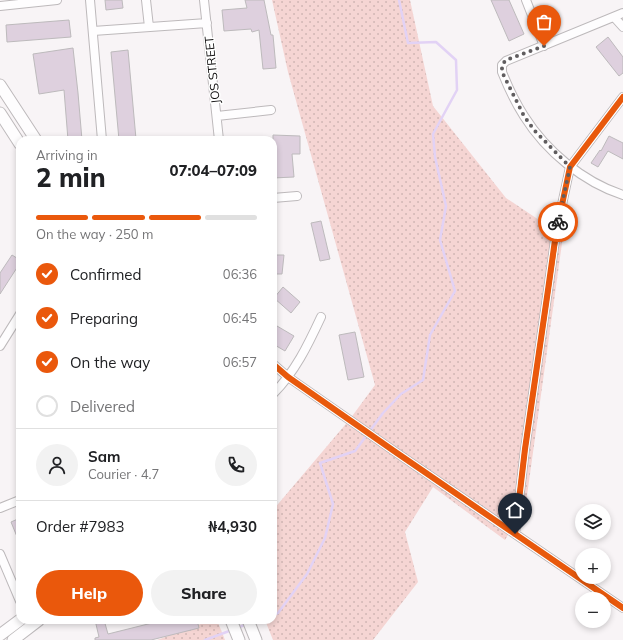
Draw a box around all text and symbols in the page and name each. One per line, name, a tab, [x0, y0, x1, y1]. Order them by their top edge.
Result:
pin	[527, 5, 561, 46]
icon: bag	[533, 11, 555, 33]
street label: JOS STREET	[201, 35, 223, 105]
text: Arriving in	[36, 147, 98, 163]
text: 2 min	[36, 161, 106, 194]
text: 07:04–07:09	[170, 161, 257, 180]
courier	[538, 202, 578, 242]
icon: bike	[547, 211, 569, 233]
text: On the way · 250 m	[36, 226, 153, 242]
icon: check	[36, 263, 58, 285]
text: Confirmed	[70, 265, 141, 284]
text: 06:36	[223, 266, 257, 282]
icon: check	[36, 307, 58, 329]
text: Preparing	[70, 309, 138, 328]
text: 06:45	[223, 310, 257, 326]
icon: check	[36, 351, 58, 373]
text: On the way	[70, 353, 150, 372]
text: 06:57	[223, 354, 257, 370]
text: Delivered	[70, 397, 135, 416]
button: person	[36, 444, 78, 486]
button: phone	[215, 444, 257, 486]
text: Sam	[88, 447, 120, 466]
text: Courier · 4.7	[88, 466, 159, 482]
pin	[498, 493, 532, 534]
icon: home	[504, 499, 526, 521]
map controls	[575, 504, 611, 628]
button: layers	[575, 504, 611, 540]
text: Order #7983	[36, 517, 124, 536]
text: ₦4,930	[208, 517, 257, 536]
button: +	[575, 548, 611, 584]
button: Help	[36, 570, 143, 616]
button: Share	[151, 570, 257, 616]
button: −	[575, 592, 611, 628]

